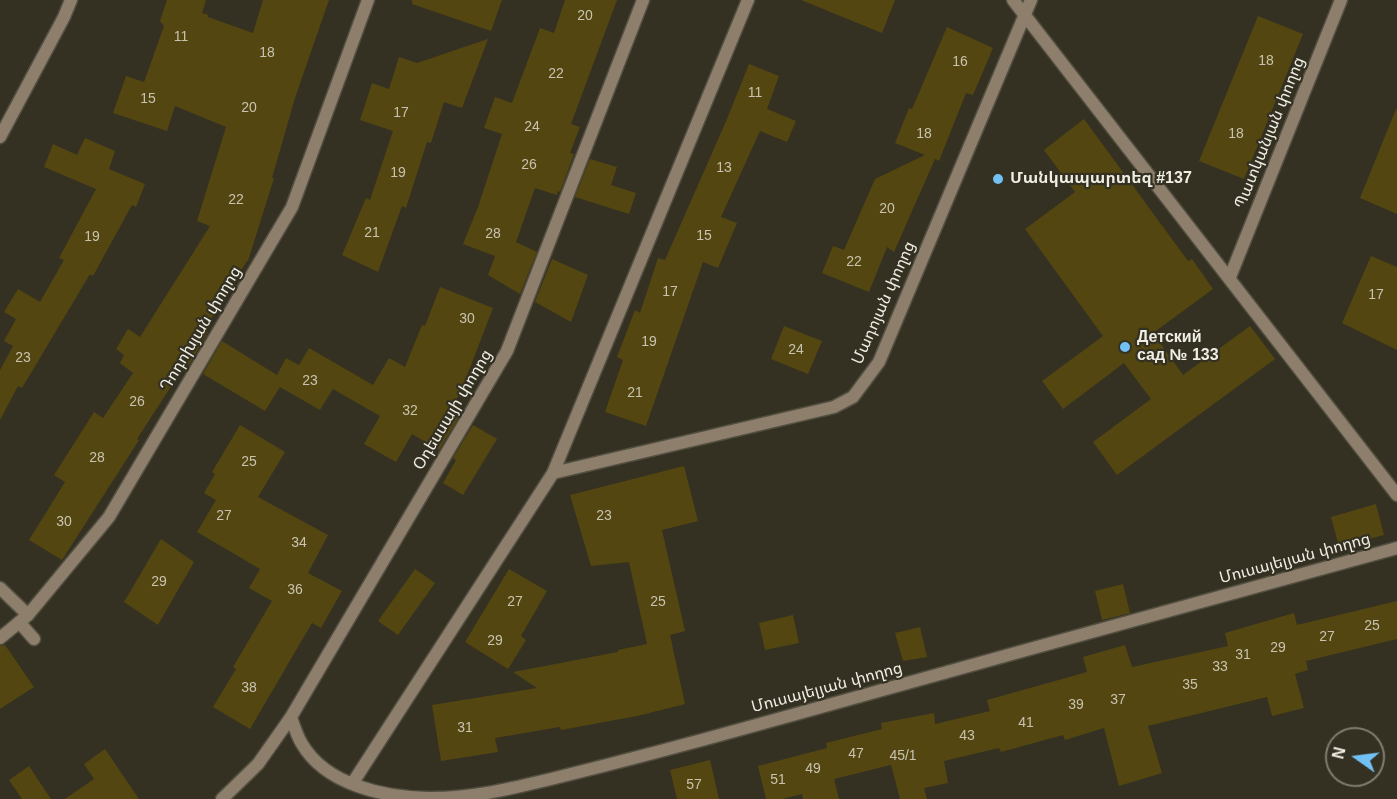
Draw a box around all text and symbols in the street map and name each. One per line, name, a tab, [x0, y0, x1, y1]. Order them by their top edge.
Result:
house number: 20	[577, 8, 593, 24]
house number: 11	[174, 29, 188, 45]
house number: 18	[259, 45, 275, 61]
house number: 18	[1258, 53, 1274, 69]
house number: 16	[952, 54, 968, 70]
street label: Պատկանյան փողոց	[1231, 54, 1309, 212]
house number: 22	[548, 66, 564, 82]
house number: 11	[748, 85, 762, 101]
house number: 15	[140, 91, 156, 107]
house number: 20	[241, 100, 257, 116]
house number: 17	[393, 105, 409, 121]
house number: 24	[524, 119, 540, 135]
house number: 18	[916, 126, 932, 142]
house number: 18	[1228, 126, 1244, 142]
house number: 26	[521, 157, 537, 173]
house number: 13	[716, 160, 732, 176]
house number: 19	[390, 165, 406, 181]
place label: Մանկապարտեզ #137	[1010, 169, 1192, 189]
marker: Մանկապարտեզ #137	[991, 172, 1005, 186]
house number: 22	[228, 192, 244, 208]
house number: 20	[879, 201, 895, 217]
house number: 21	[364, 225, 380, 241]
house number: 28	[485, 226, 501, 242]
house number: 15	[696, 228, 712, 244]
house number: 19	[84, 229, 100, 245]
street label: Մադոյան փողոց	[848, 238, 920, 368]
house number: 22	[846, 254, 862, 270]
street label: Դոդոխյան փողոց	[156, 263, 246, 395]
house number: 17	[662, 284, 678, 300]
house number: 17	[1368, 287, 1384, 303]
house number: 30	[459, 311, 475, 327]
place label: Детский сад № 133	[1137, 328, 1219, 366]
house number: 19	[641, 334, 657, 350]
marker: Детский сад № 133	[1118, 340, 1132, 354]
house number: 24	[788, 342, 804, 358]
street label: Օդեսսայի փողոց	[409, 346, 497, 474]
house number: 23	[15, 350, 31, 366]
house number: 23	[302, 373, 318, 389]
house number: 21	[627, 385, 643, 401]
house number: 26	[129, 394, 145, 410]
house number: 32	[402, 403, 418, 419]
house number: 28	[89, 450, 105, 466]
house number: 25	[241, 454, 257, 470]
house number: 27	[216, 508, 232, 524]
house number: 23	[596, 508, 612, 524]
house number: 30	[56, 514, 72, 530]
street label: Մուսայելյան փողոց	[1217, 530, 1373, 588]
house number: 34	[291, 535, 307, 551]
house number: 29	[151, 574, 167, 590]
house number: 36	[287, 582, 303, 598]
house number: 27	[507, 594, 523, 610]
house number: 25	[650, 594, 666, 610]
house number: 25	[1364, 618, 1380, 634]
house number: 27	[1319, 629, 1335, 645]
house number: 29	[487, 633, 503, 649]
house number: 29	[1270, 640, 1286, 656]
house number: 31	[1235, 647, 1251, 663]
street label: Մուսայելյան փողոց	[749, 659, 905, 717]
house number: 33	[1212, 659, 1228, 675]
house number: 35	[1182, 677, 1198, 693]
house number: 38	[241, 680, 257, 696]
house number: 37	[1110, 692, 1126, 708]
house number: 39	[1068, 697, 1084, 713]
house number: 41	[1018, 715, 1034, 731]
house number: 31	[457, 720, 473, 736]
north arrow	[1325, 727, 1385, 787]
house number: 43	[959, 728, 975, 744]
text: N	[1329, 745, 1349, 761]
house number: 47	[848, 746, 864, 762]
house number: 45/1	[889, 748, 917, 764]
house number: 49	[805, 761, 821, 777]
house number: 51	[770, 772, 786, 788]
house number: 57	[686, 777, 702, 793]

